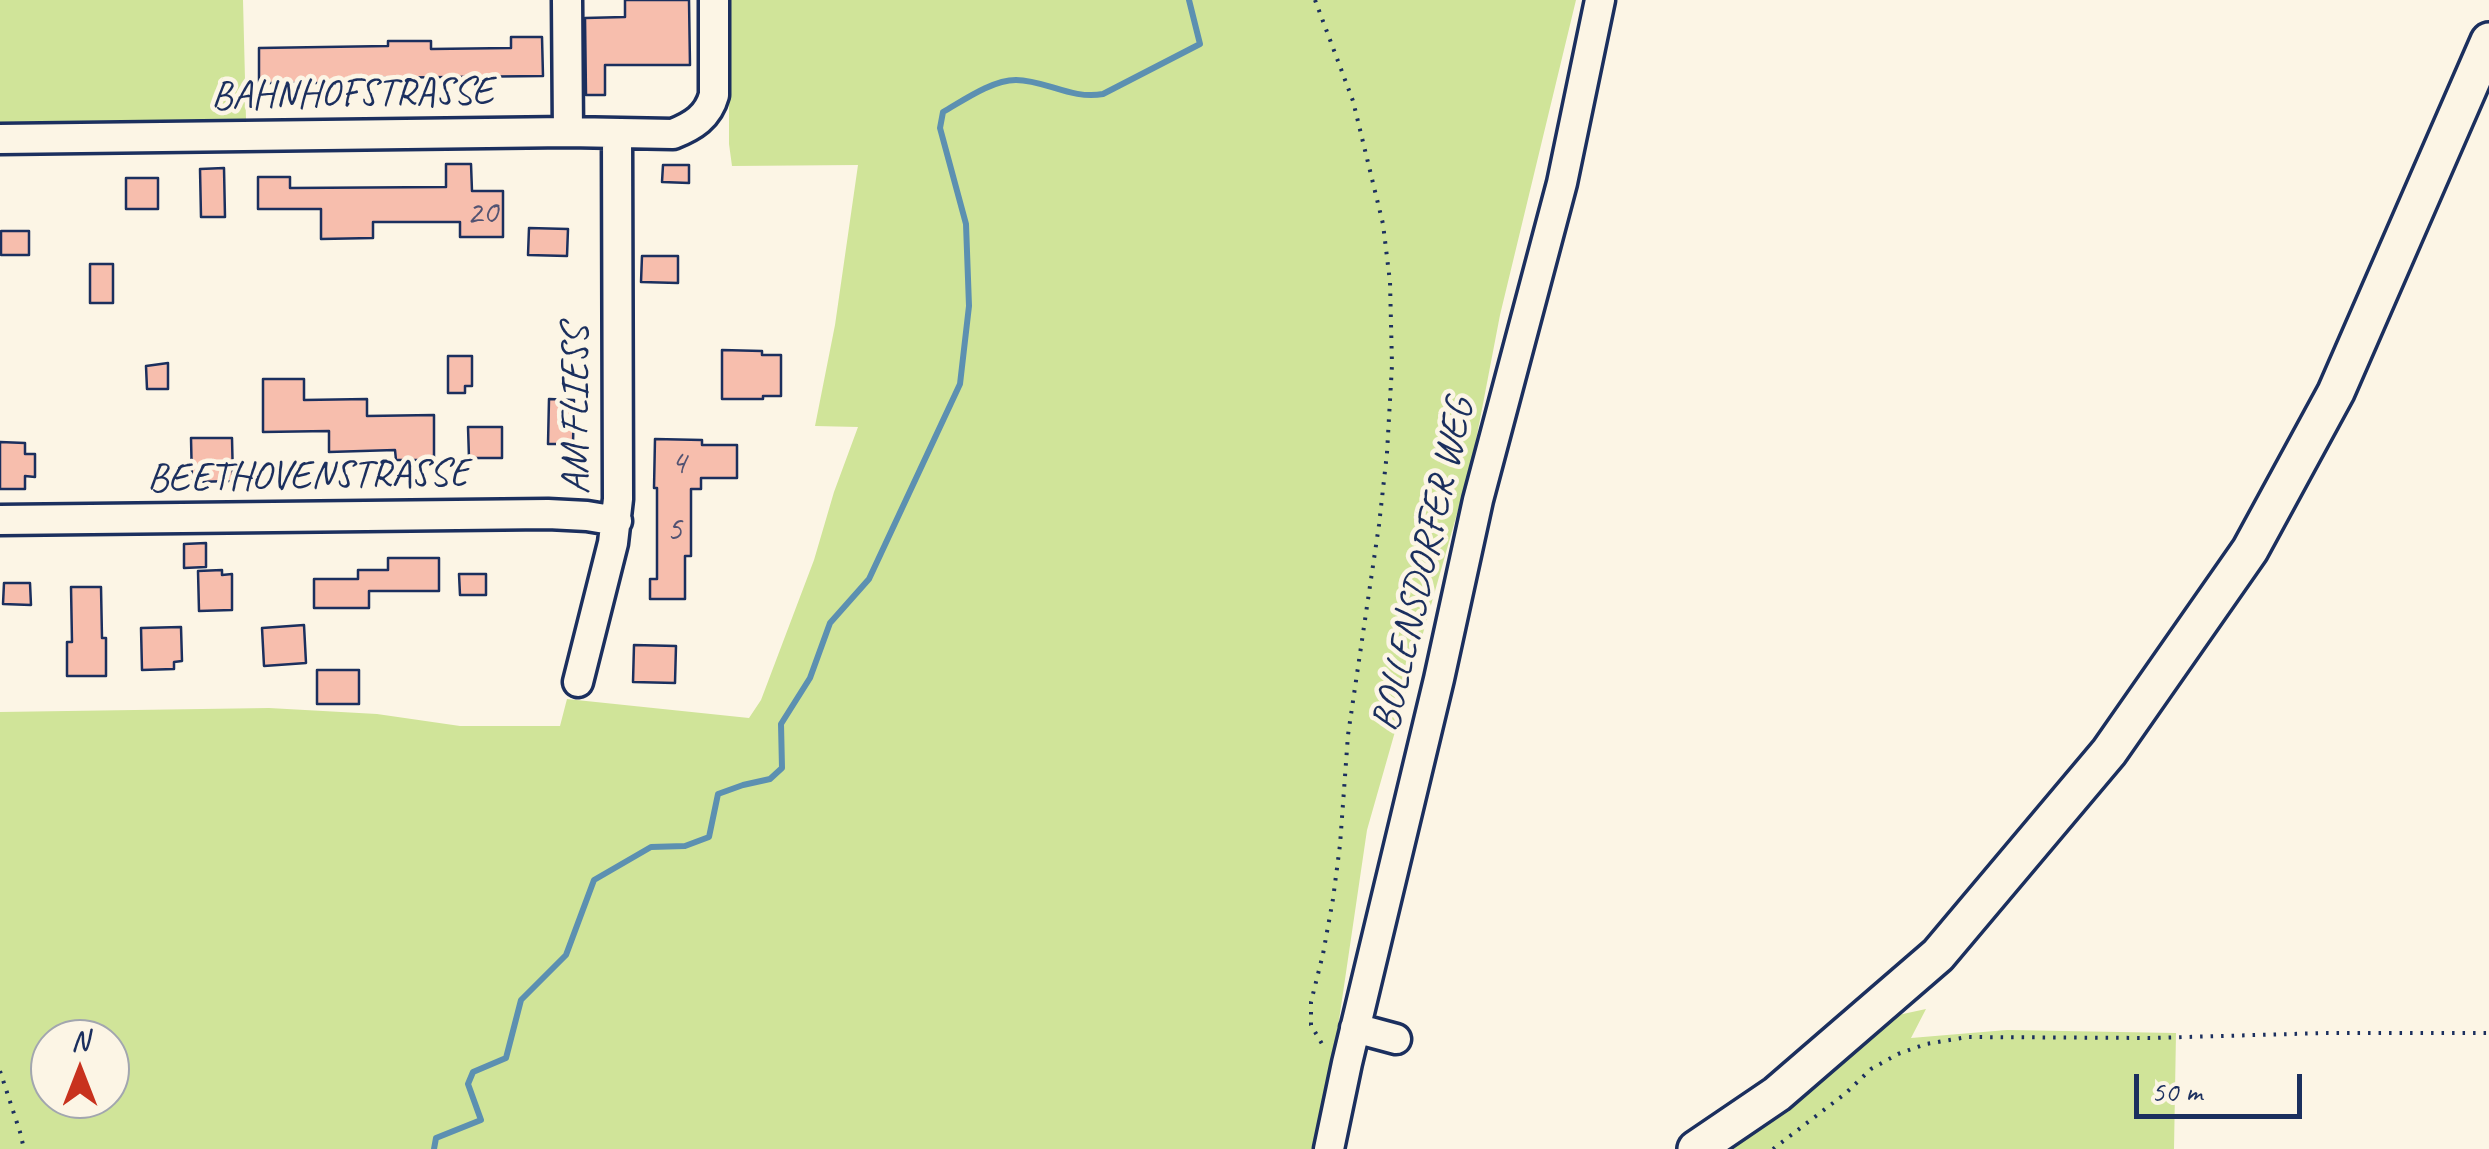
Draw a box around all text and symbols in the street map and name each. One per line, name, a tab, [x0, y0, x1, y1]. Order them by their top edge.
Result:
street label: BAHNHOFSTRASSE	[211, 69, 493, 121]
house number: 20	[466, 193, 498, 235]
street label: AM FLIESS	[553, 326, 601, 494]
street label: BOLLENSDORFER WEG	[1362, 394, 1486, 736]
house number: 4	[670, 443, 686, 485]
street label: BEETHOVENSTRASSE	[147, 450, 469, 504]
house number: 5	[666, 510, 682, 552]
north arrow	[30, 1019, 130, 1119]
text: N	[71, 1023, 89, 1058]
scale bar	[2139, 1054, 2306, 1116]
text: 50 m	[2151, 1072, 2202, 1110]

